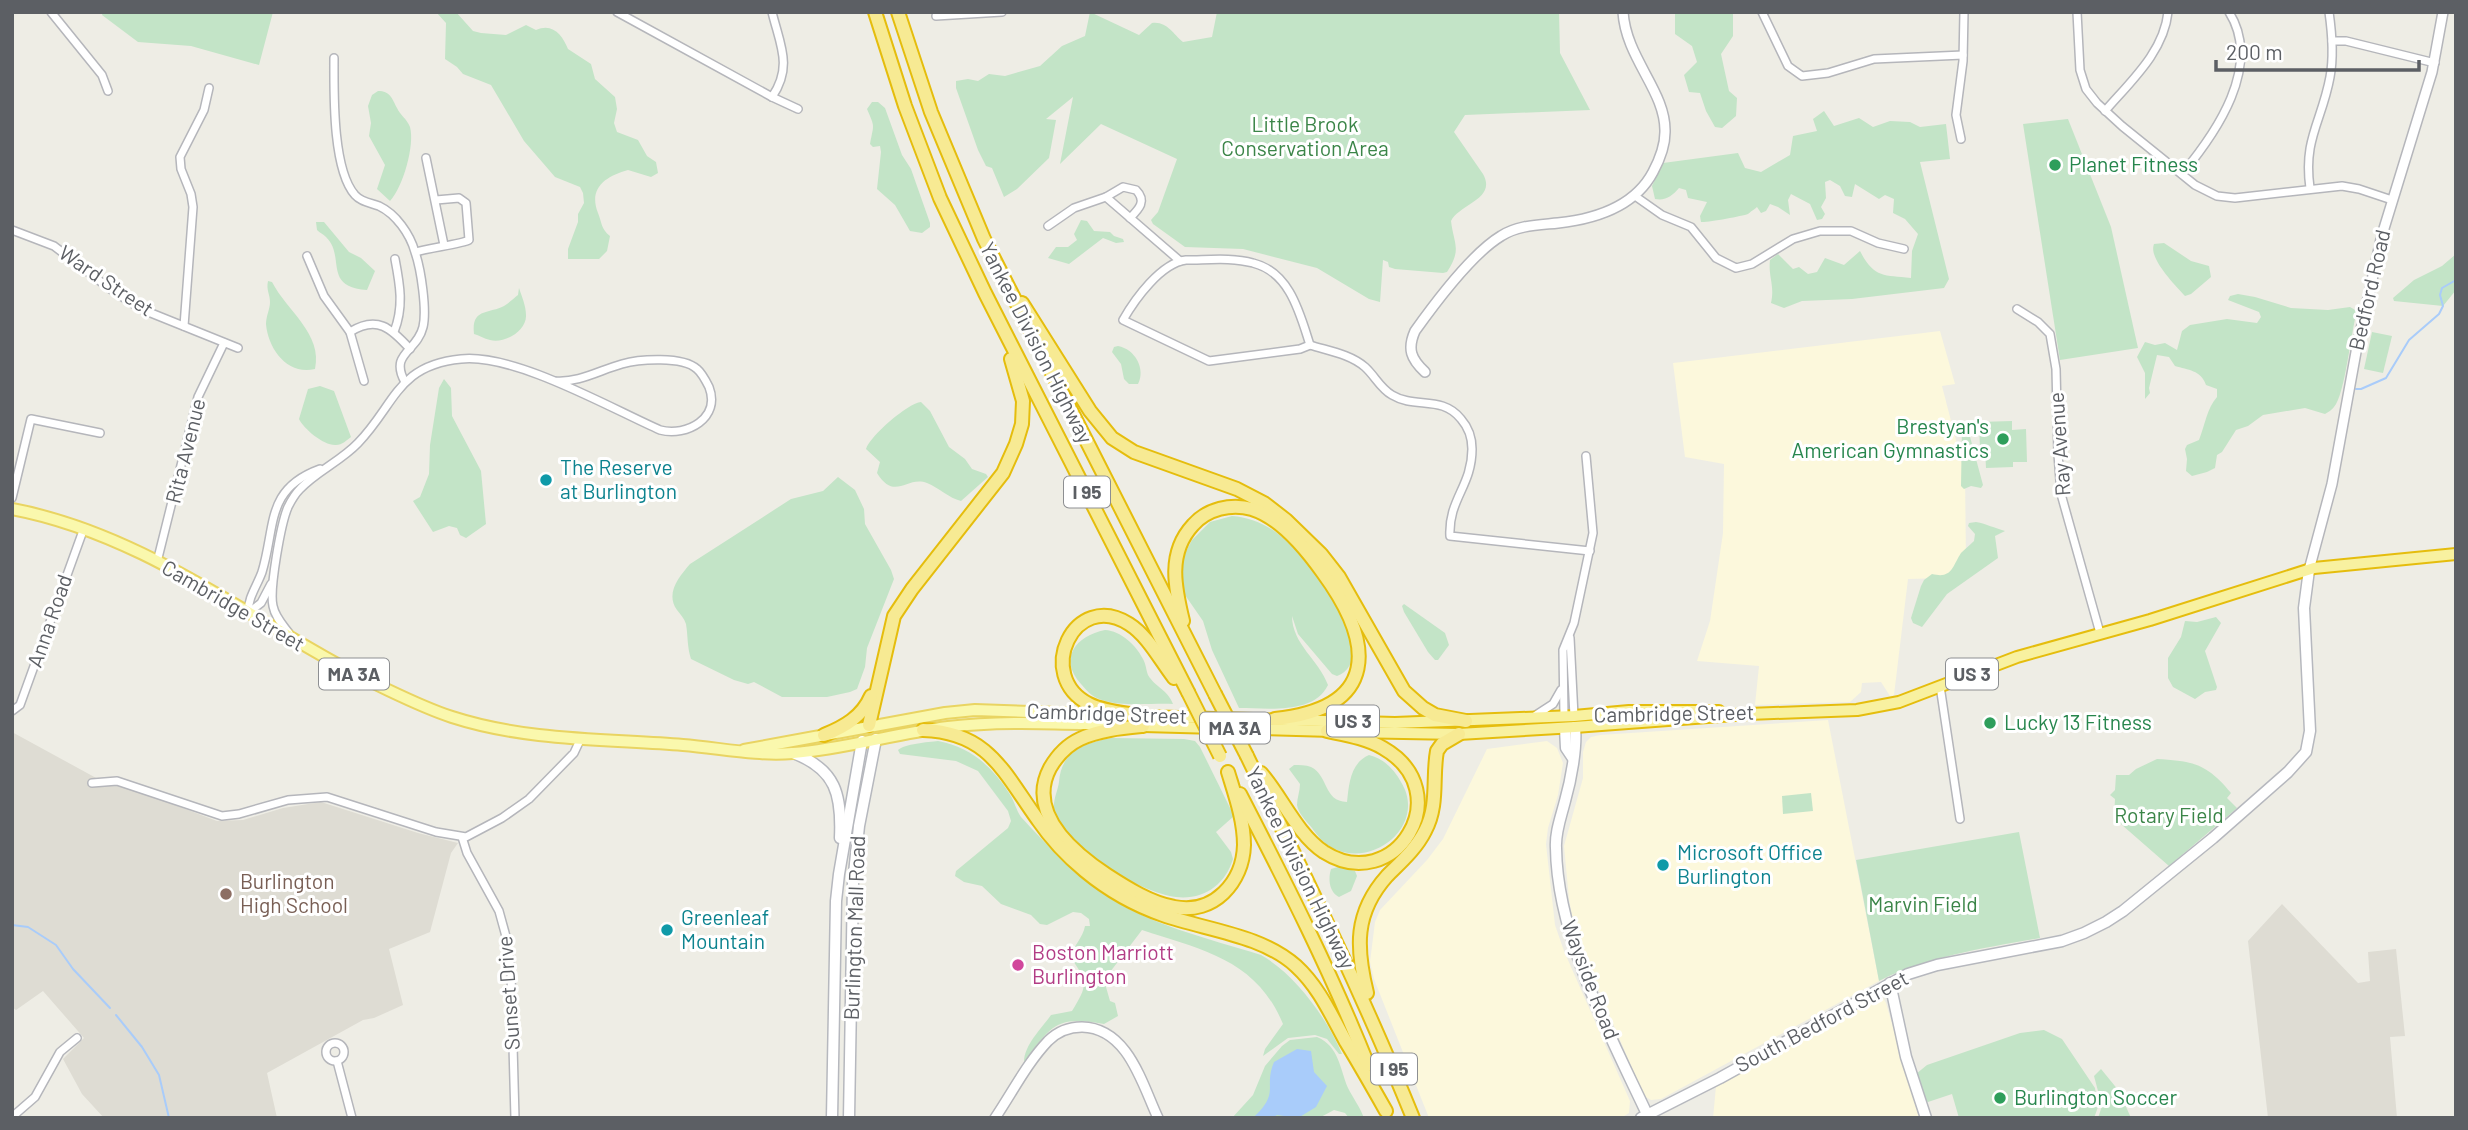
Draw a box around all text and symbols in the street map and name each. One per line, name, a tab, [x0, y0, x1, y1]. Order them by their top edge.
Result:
scale bar	[2216, 28, 2419, 72]
text: 200 m	[2226, 39, 2283, 64]
park label: Little Brook Conservation Area	[1221, 111, 1389, 160]
place label: Planet Fitness	[2069, 151, 2198, 176]
marker: Planet Fitness	[2047, 157, 2063, 173]
street label: Bedford Road	[2342, 227, 2395, 353]
street label: Yankee Division Highway	[976, 238, 1099, 447]
street label: Ward Street	[55, 239, 159, 321]
street label: Ray Avenue	[2042, 391, 2075, 497]
street label: Rita Avenue	[159, 395, 210, 506]
place label: Brestyan's American Gymnastics	[1792, 413, 1989, 462]
marker: Brestyan's American Gymnastics	[1995, 431, 2011, 447]
place label: The Reserve at Burlington	[560, 454, 677, 503]
marker: The Reserve at Burlington	[538, 472, 554, 488]
road number: I 95	[1064, 477, 1110, 508]
street label: Cambridge Street	[158, 554, 310, 656]
street label: Anna Road	[21, 571, 76, 670]
road number: MA 3A	[319, 659, 389, 690]
road number: US 3	[1946, 659, 1998, 690]
street label: Cambridge Street	[1026, 697, 1188, 728]
street label: Cambridge Street	[1593, 699, 1754, 726]
road number: US 3	[1327, 706, 1379, 736]
place label: Lucky 13 Fitness	[2004, 709, 2152, 734]
road number: MA 3A	[1200, 712, 1270, 744]
marker: Lucky 13 Fitness	[1982, 715, 1998, 731]
street label: Yankee Division Highway	[1241, 762, 1361, 973]
park label: Rotary Field	[2114, 802, 2224, 827]
street label: Burlington Mall Road	[838, 835, 869, 1021]
place label: Microsoft Office Burlington	[1677, 839, 1823, 888]
marker: Microsoft Office Burlington	[1655, 857, 1671, 873]
place label: Burlington High School	[240, 868, 348, 917]
marker: Burlington High School	[218, 886, 234, 902]
park label: Marvin Field	[1868, 891, 1978, 916]
place label: Greenleaf Mountain	[681, 904, 769, 953]
street label: Wayside Road	[1557, 916, 1626, 1043]
marker: Greenleaf Mountain	[659, 922, 675, 938]
street label: Sunset Drive	[491, 935, 524, 1051]
place label: Boston Marriott Burlington	[1032, 939, 1174, 988]
marker: Boston Marriott Burlington	[1010, 957, 1026, 973]
street label: South Bedford Street	[1730, 964, 1912, 1077]
road number: I 95	[1371, 1054, 1417, 1084]
place label: Burlington Soccer	[2014, 1084, 2177, 1109]
marker: Burlington Soccer	[1992, 1090, 2008, 1106]

